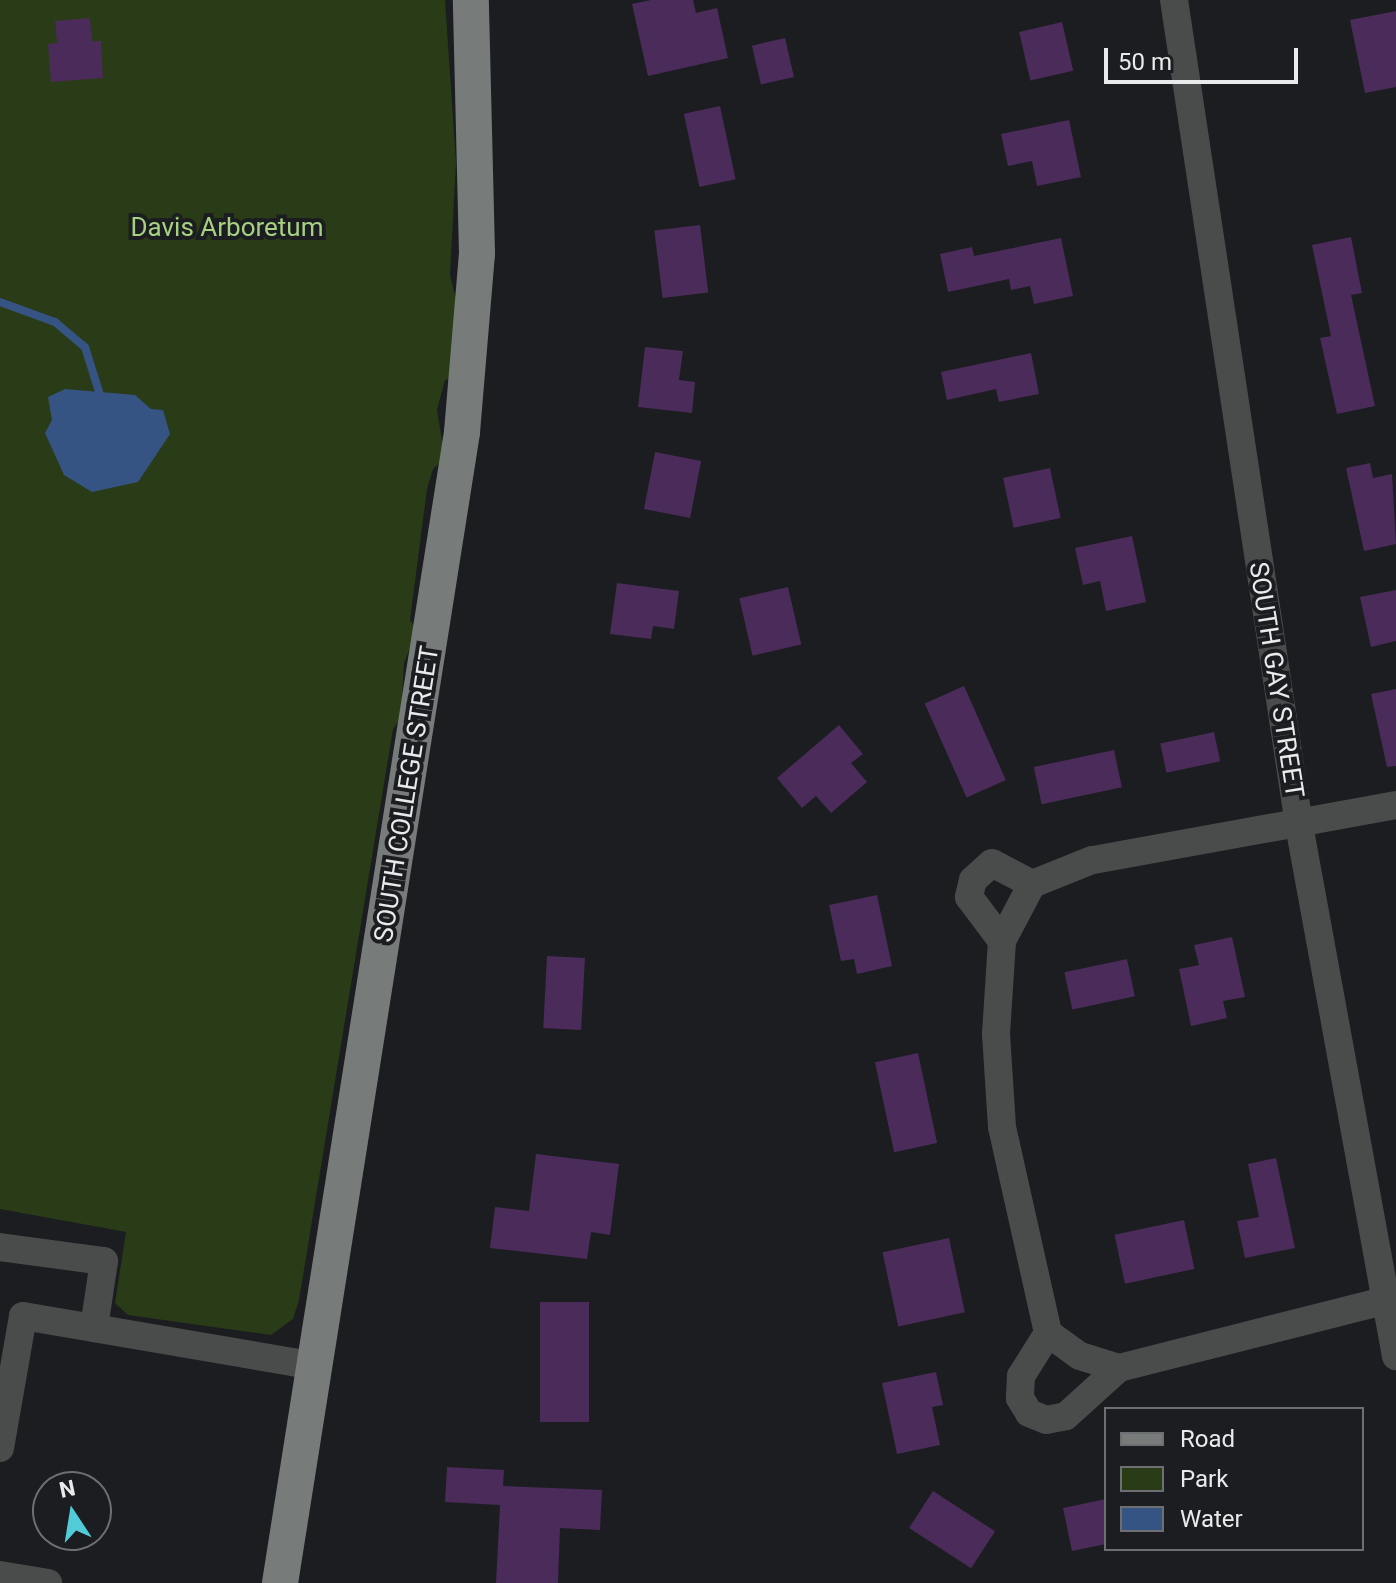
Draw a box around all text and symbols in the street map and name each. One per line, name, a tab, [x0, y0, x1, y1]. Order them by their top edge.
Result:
scale bar	[1108, 32, 1302, 82]
text: 50 m	[1118, 48, 1172, 76]
park label: Davis Arboretum	[131, 212, 323, 244]
street label: SOUTH GAY STREET	[1242, 560, 1310, 800]
street label: SOUTH COLLEGE STREET	[368, 644, 446, 944]
legend	[1104, 1407, 1364, 1551]
text: Road	[1180, 1425, 1235, 1453]
text: Park	[1180, 1465, 1228, 1493]
north arrow	[32, 1471, 112, 1551]
text: N	[57, 1475, 78, 1503]
text: Water	[1180, 1505, 1243, 1533]

